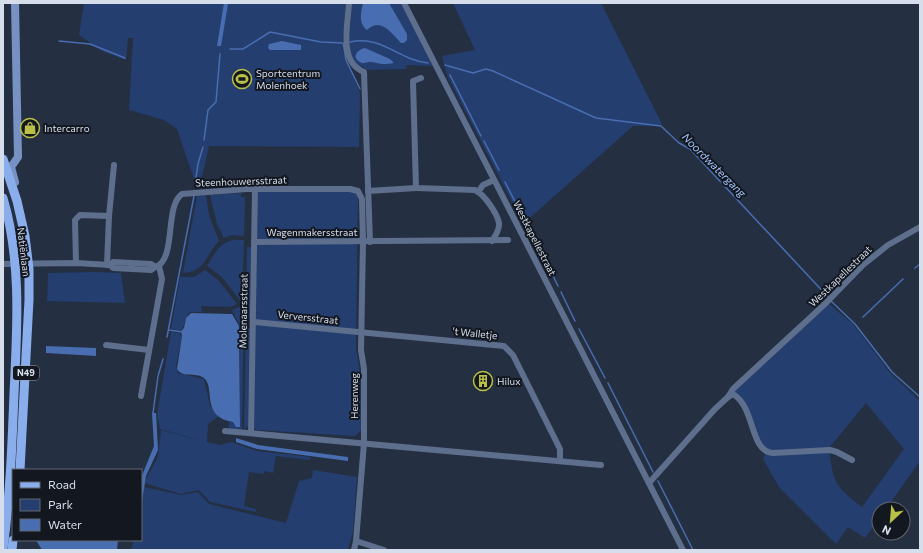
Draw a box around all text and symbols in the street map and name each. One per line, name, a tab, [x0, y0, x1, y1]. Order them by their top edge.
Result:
place label: Sportcentrum Molenhoek	[256, 67, 320, 91]
sports icon: Sportcentrum Molenhoek	[231, 68, 253, 90]
shop icon: Intercarro	[19, 117, 41, 139]
place label: Intercarro	[44, 122, 90, 134]
water label: Noordwatergang	[680, 130, 750, 200]
street label: Steenhouwersstraat	[195, 173, 287, 189]
street label: Westkapellestraat	[511, 198, 559, 278]
street label: Wagenmakersstraat	[266, 226, 358, 238]
street label: Natiënlaan	[15, 227, 33, 277]
street label: Westkapellestraat	[806, 243, 874, 309]
street label: Molenaarsstraat	[236, 273, 250, 349]
street label: Verversstraat	[277, 308, 339, 326]
street label: 't Walletje	[452, 325, 498, 341]
road number: N49	[13, 366, 39, 380]
building icon: Hilux	[472, 370, 494, 392]
street label: Herenweg	[348, 372, 360, 419]
place label: Hilux	[497, 375, 521, 387]
legend	[12, 469, 142, 541]
text: Road	[48, 477, 76, 491]
text: Park	[48, 497, 74, 511]
north arrow	[871, 501, 911, 541]
text: Water	[48, 517, 82, 531]
text: N	[880, 523, 893, 538]

